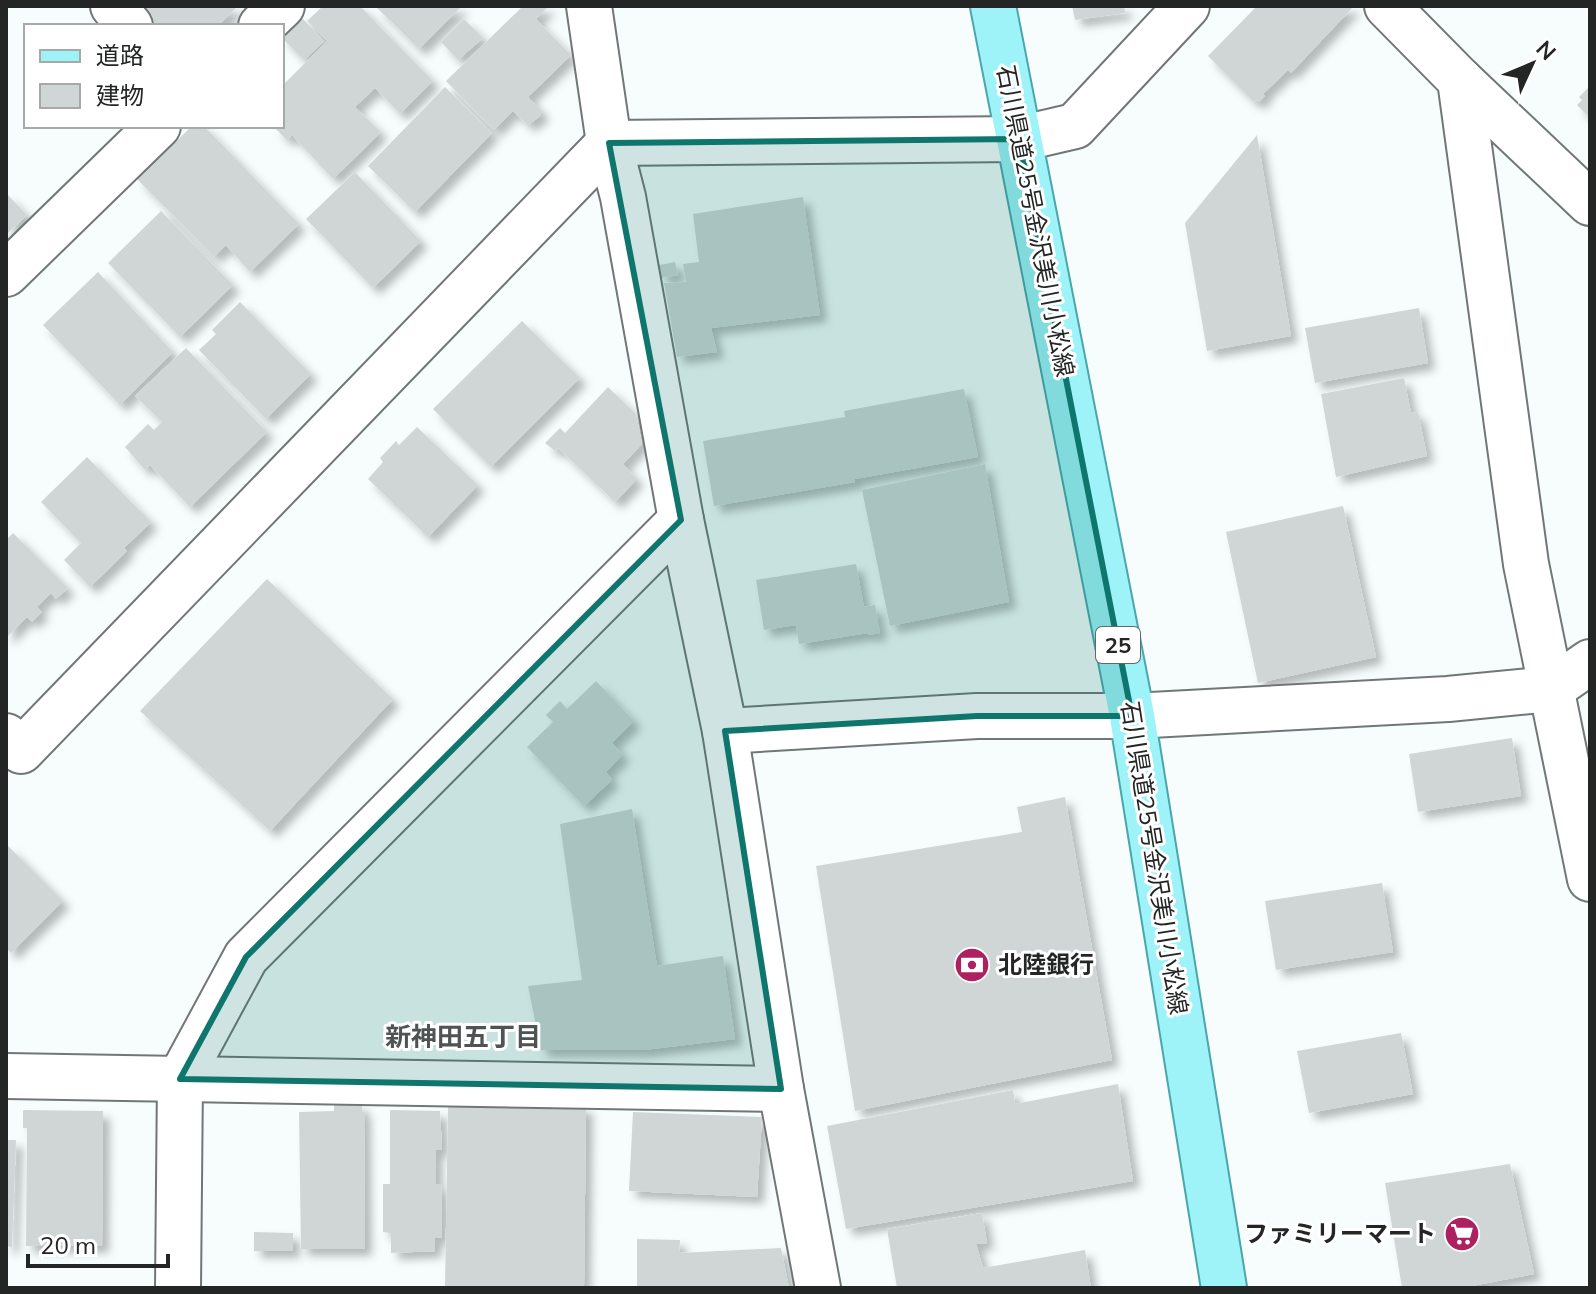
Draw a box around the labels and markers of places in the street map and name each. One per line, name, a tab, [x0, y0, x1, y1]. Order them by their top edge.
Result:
bank icon: 北陸銀行	[953, 946, 991, 984]
place label: 北陸銀行	[998, 949, 1094, 979]
supermarket icon: ファミリーマート	[1443, 1215, 1481, 1253]
place label: ファミリーマート	[1244, 1218, 1436, 1248]

